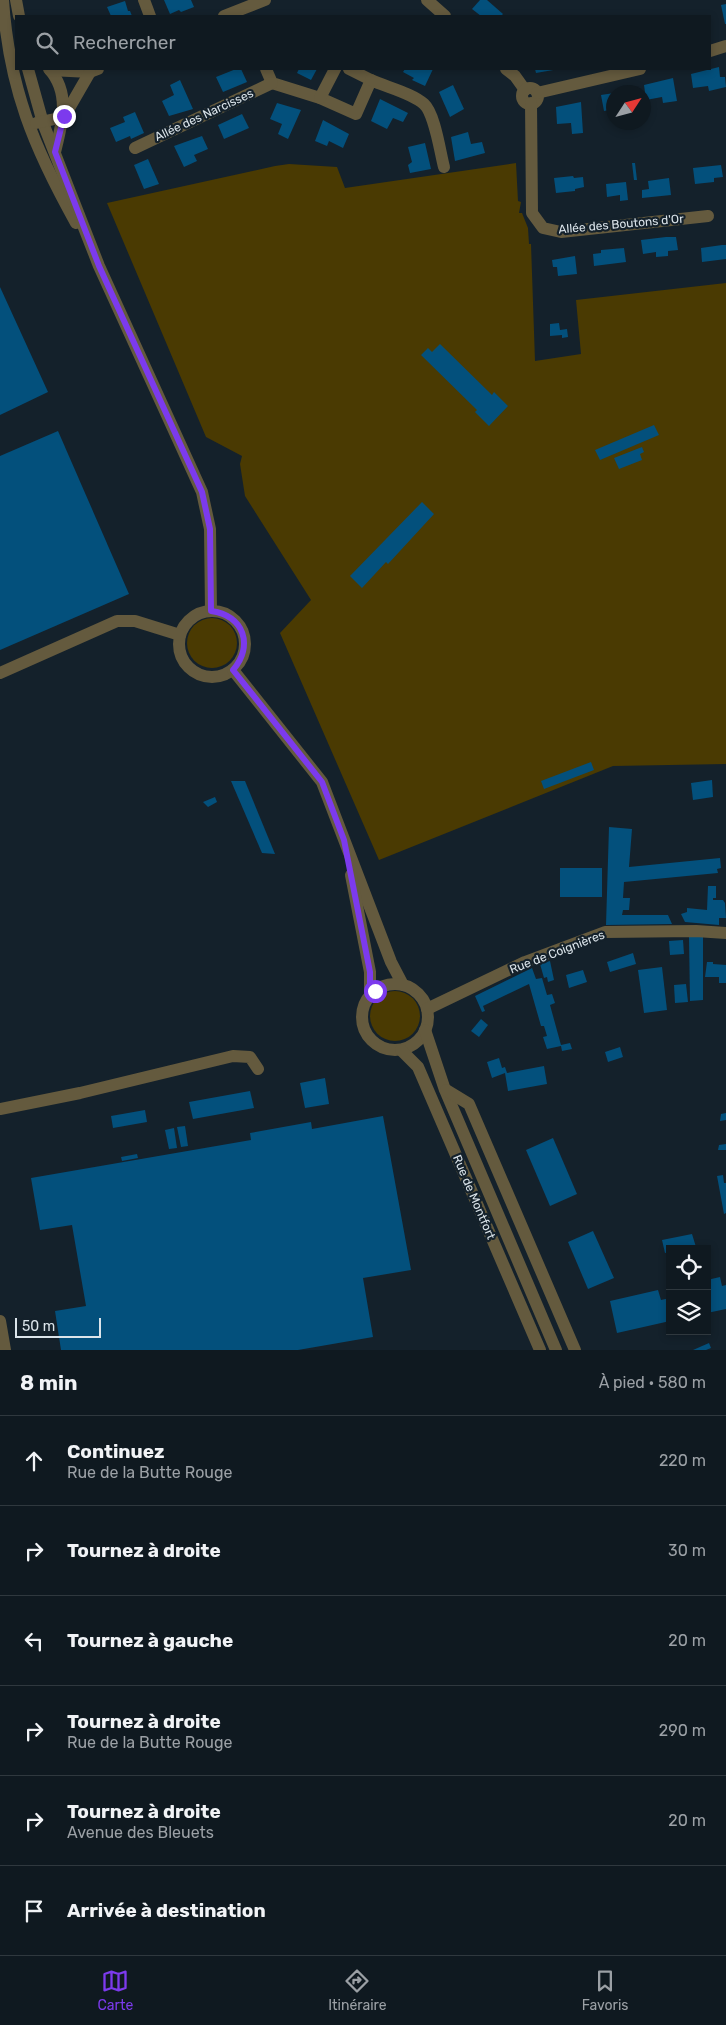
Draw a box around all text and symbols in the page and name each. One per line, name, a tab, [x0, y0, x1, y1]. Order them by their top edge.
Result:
search box	[15, 15, 711, 70]
icon: search	[33, 29, 61, 57]
text: Rechercher	[73, 31, 176, 54]
north arrow	[606, 85, 651, 130]
street label: Allée des Narcisses	[152, 86, 256, 144]
route end	[53, 105, 76, 128]
street label: Allée des Boutons d'Or	[558, 212, 685, 236]
street label: Rue de Coignières	[507, 927, 607, 977]
route start	[364, 980, 387, 1003]
street label: Rue de Montfort	[450, 1153, 498, 1242]
map controls	[666, 1245, 711, 1335]
button: locate	[666, 1245, 711, 1290]
button: layers	[666, 1290, 711, 1335]
scale bar	[15, 1315, 101, 1338]
text: 50 m	[22, 1318, 55, 1335]
text: 8 min	[20, 1370, 77, 1395]
text: À pied · 580 m	[599, 1373, 706, 1392]
text: Continuez	[67, 1440, 165, 1463]
icon: ahead	[20, 1447, 48, 1475]
text: 220 m	[659, 1451, 706, 1470]
text: Rue de la Butte Rouge	[67, 1463, 232, 1482]
icon: right	[20, 1537, 48, 1565]
text: Tournez à droite	[67, 1539, 221, 1562]
text: 30 m	[668, 1541, 706, 1560]
icon: left	[20, 1627, 48, 1655]
text: Tournez à gauche	[67, 1629, 233, 1652]
text: 20 m	[668, 1631, 706, 1650]
text: Tournez à droite	[67, 1710, 221, 1733]
icon: right	[20, 1717, 48, 1745]
text: 290 m	[659, 1721, 706, 1740]
text: Rue de la Butte Rouge	[67, 1733, 232, 1752]
text: Tournez à droite	[67, 1800, 221, 1823]
icon: right	[20, 1807, 48, 1835]
text: 20 m	[668, 1811, 706, 1830]
text: Avenue des Bleuets	[67, 1823, 214, 1842]
icon: arrive	[20, 1897, 48, 1925]
text: Arrivée à destination	[67, 1899, 266, 1922]
tab: Carte	[98, 1967, 133, 2014]
tab: Itinéraire	[328, 1967, 387, 2014]
tab: Favoris	[582, 1967, 628, 2014]

